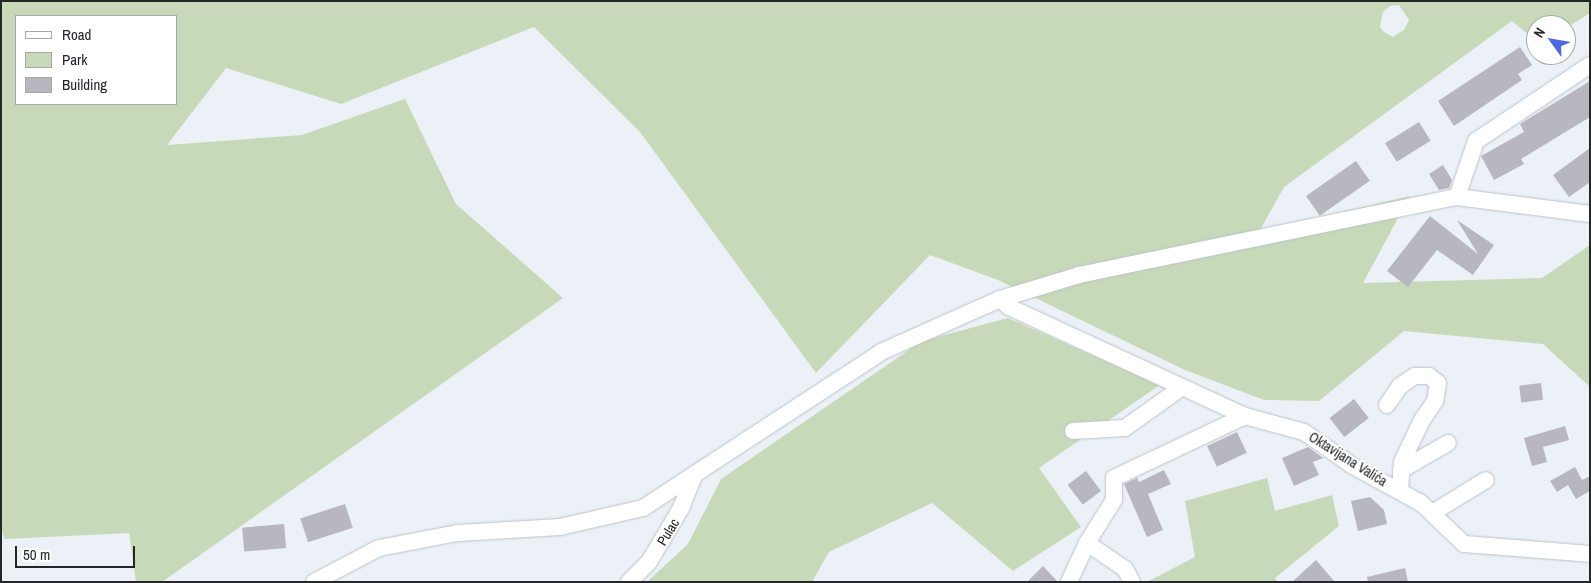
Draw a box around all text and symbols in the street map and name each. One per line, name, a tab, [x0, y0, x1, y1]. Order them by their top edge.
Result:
legend	[15, 15, 178, 105]
north arrow	[1526, 15, 1576, 65]
text: Road	[62, 24, 91, 45]
text: N	[1529, 24, 1549, 41]
text: Park	[62, 49, 87, 70]
text: Building	[62, 74, 107, 95]
street label: Oktavijana Valića	[1306, 428, 1390, 490]
street label: Pulac	[653, 515, 683, 549]
scale bar	[18, 536, 138, 568]
text: 50 m	[23, 544, 50, 565]

